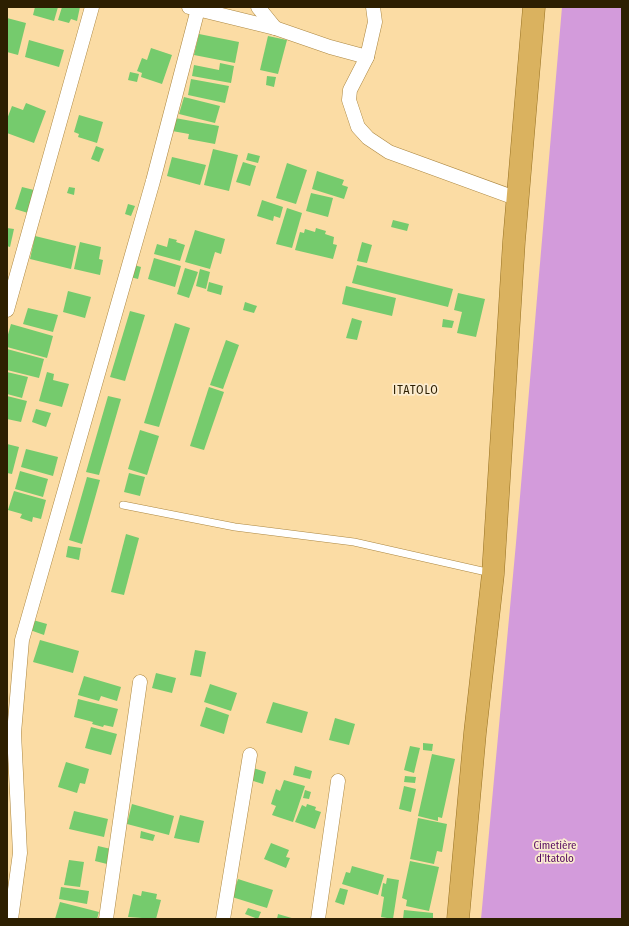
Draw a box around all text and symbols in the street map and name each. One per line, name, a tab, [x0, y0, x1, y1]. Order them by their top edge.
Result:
district label: ITATOLO	[393, 383, 439, 397]
park label: Cimetière d'Itatolo	[533, 839, 577, 865]

